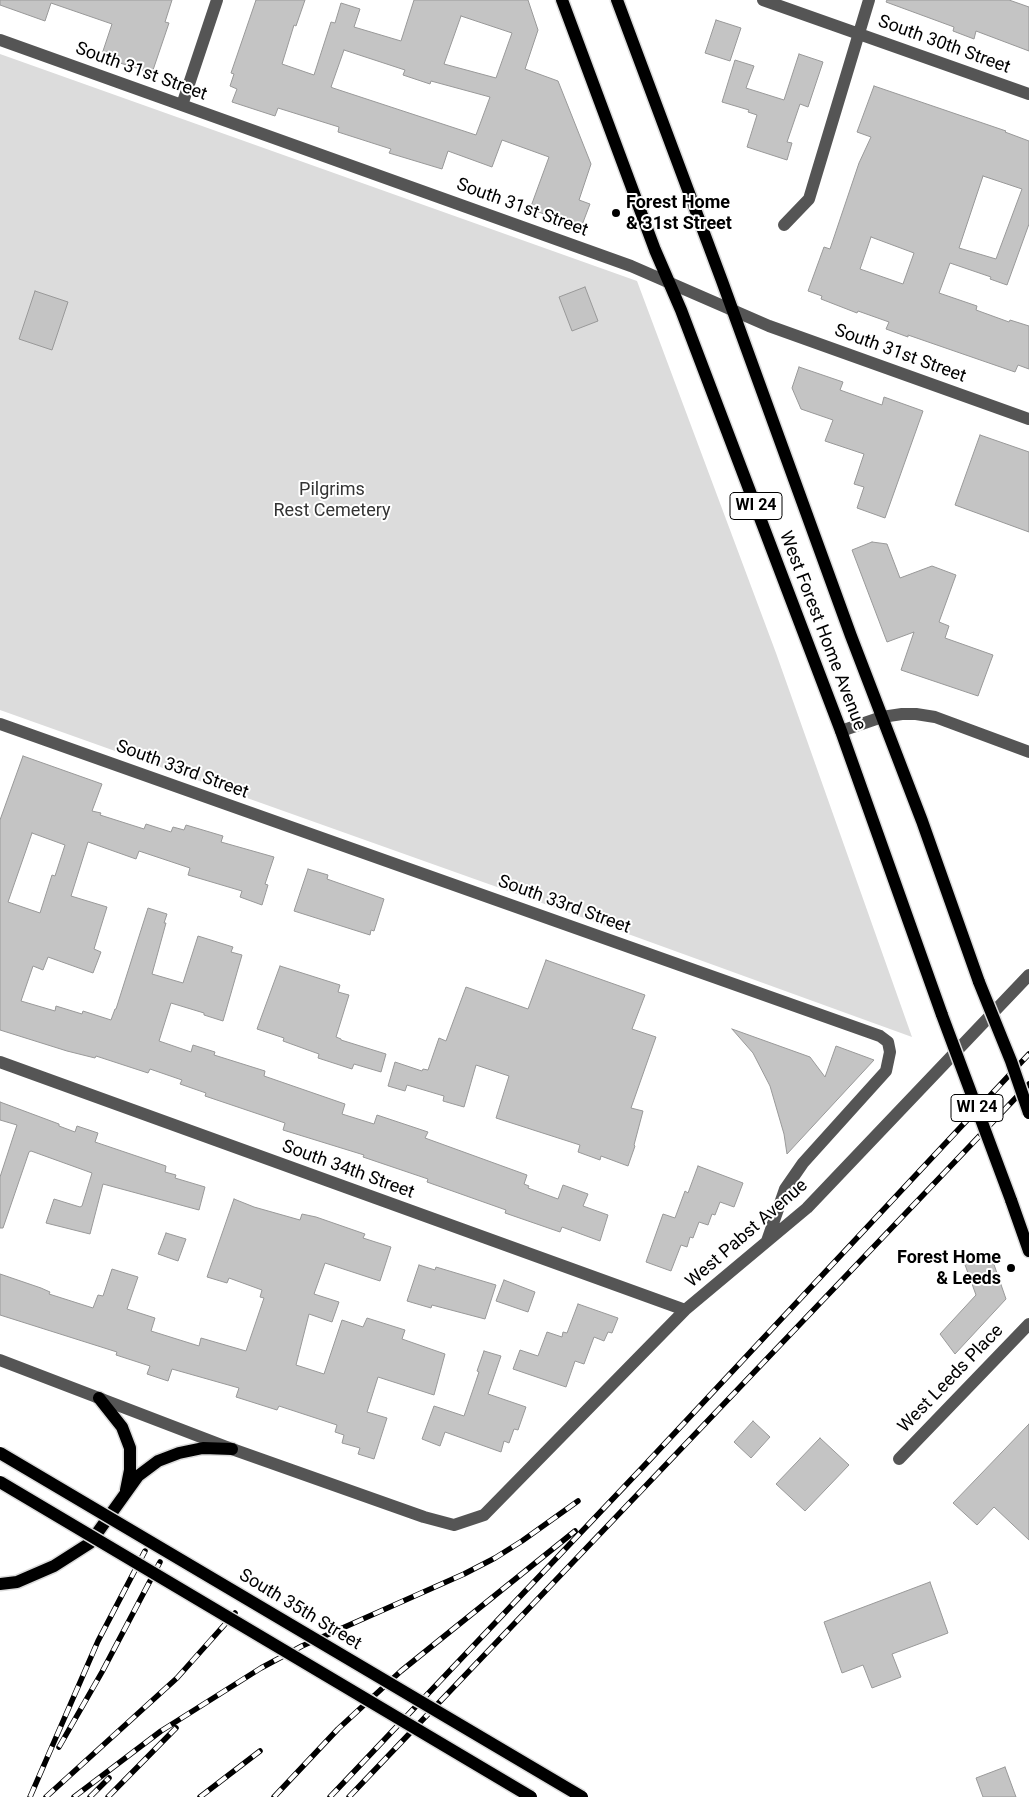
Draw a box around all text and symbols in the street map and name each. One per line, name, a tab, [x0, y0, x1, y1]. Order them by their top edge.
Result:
street label: South 30th Street	[875, 11, 1013, 79]
street label: South 31st Street	[72, 38, 210, 106]
street label: South 31st Street	[453, 174, 591, 242]
place label: Forest Home & 31st Street	[626, 192, 732, 234]
marker: Forest Home & 31st Street	[610, 207, 622, 219]
street label: South 31st Street	[831, 320, 969, 388]
park label: Pilgrims Rest Cemetery	[273, 479, 391, 522]
road number: WI 24	[730, 492, 782, 520]
street label: West Forest Home Avenue	[774, 528, 870, 734]
street label: South 33rd Street	[113, 736, 251, 804]
street label: South 33rd Street	[495, 871, 633, 939]
road number: WI 24	[951, 1094, 1003, 1122]
street label: South 34th Street	[279, 1136, 417, 1204]
street label: West Pabst Avenue	[682, 1175, 812, 1293]
place label: Forest Home & Leeds	[897, 1247, 1001, 1290]
marker: Forest Home & Leeds	[1005, 1262, 1017, 1274]
street label: West Leeds Place	[894, 1320, 1008, 1438]
street label: South 35th Street	[235, 1565, 365, 1655]

